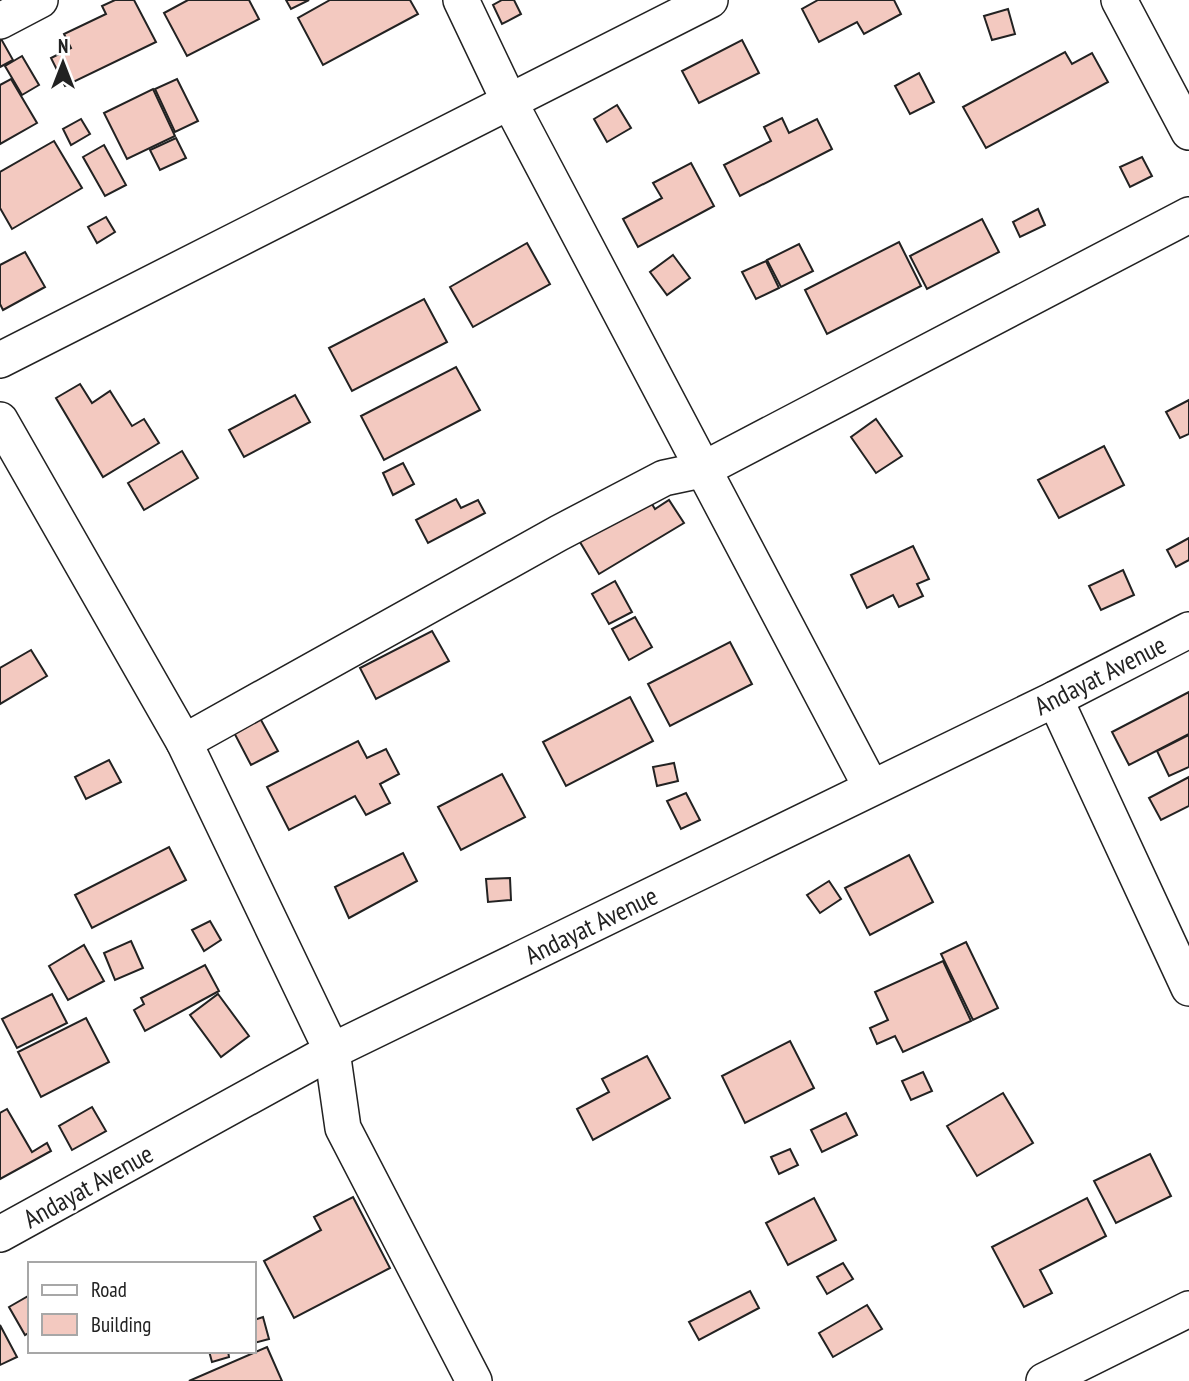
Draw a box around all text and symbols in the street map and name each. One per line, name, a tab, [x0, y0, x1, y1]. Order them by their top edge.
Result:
north arrow	[28, 28, 98, 98]
text: N	[58, 34, 68, 58]
street label: Andayat Avenue	[1029, 628, 1171, 722]
street label: Andayat Avenue	[519, 879, 663, 971]
street label: Andayat Avenue	[17, 1137, 159, 1235]
legend	[28, 1262, 256, 1353]
text: Road	[91, 1276, 127, 1303]
text: Building	[91, 1311, 151, 1338]

